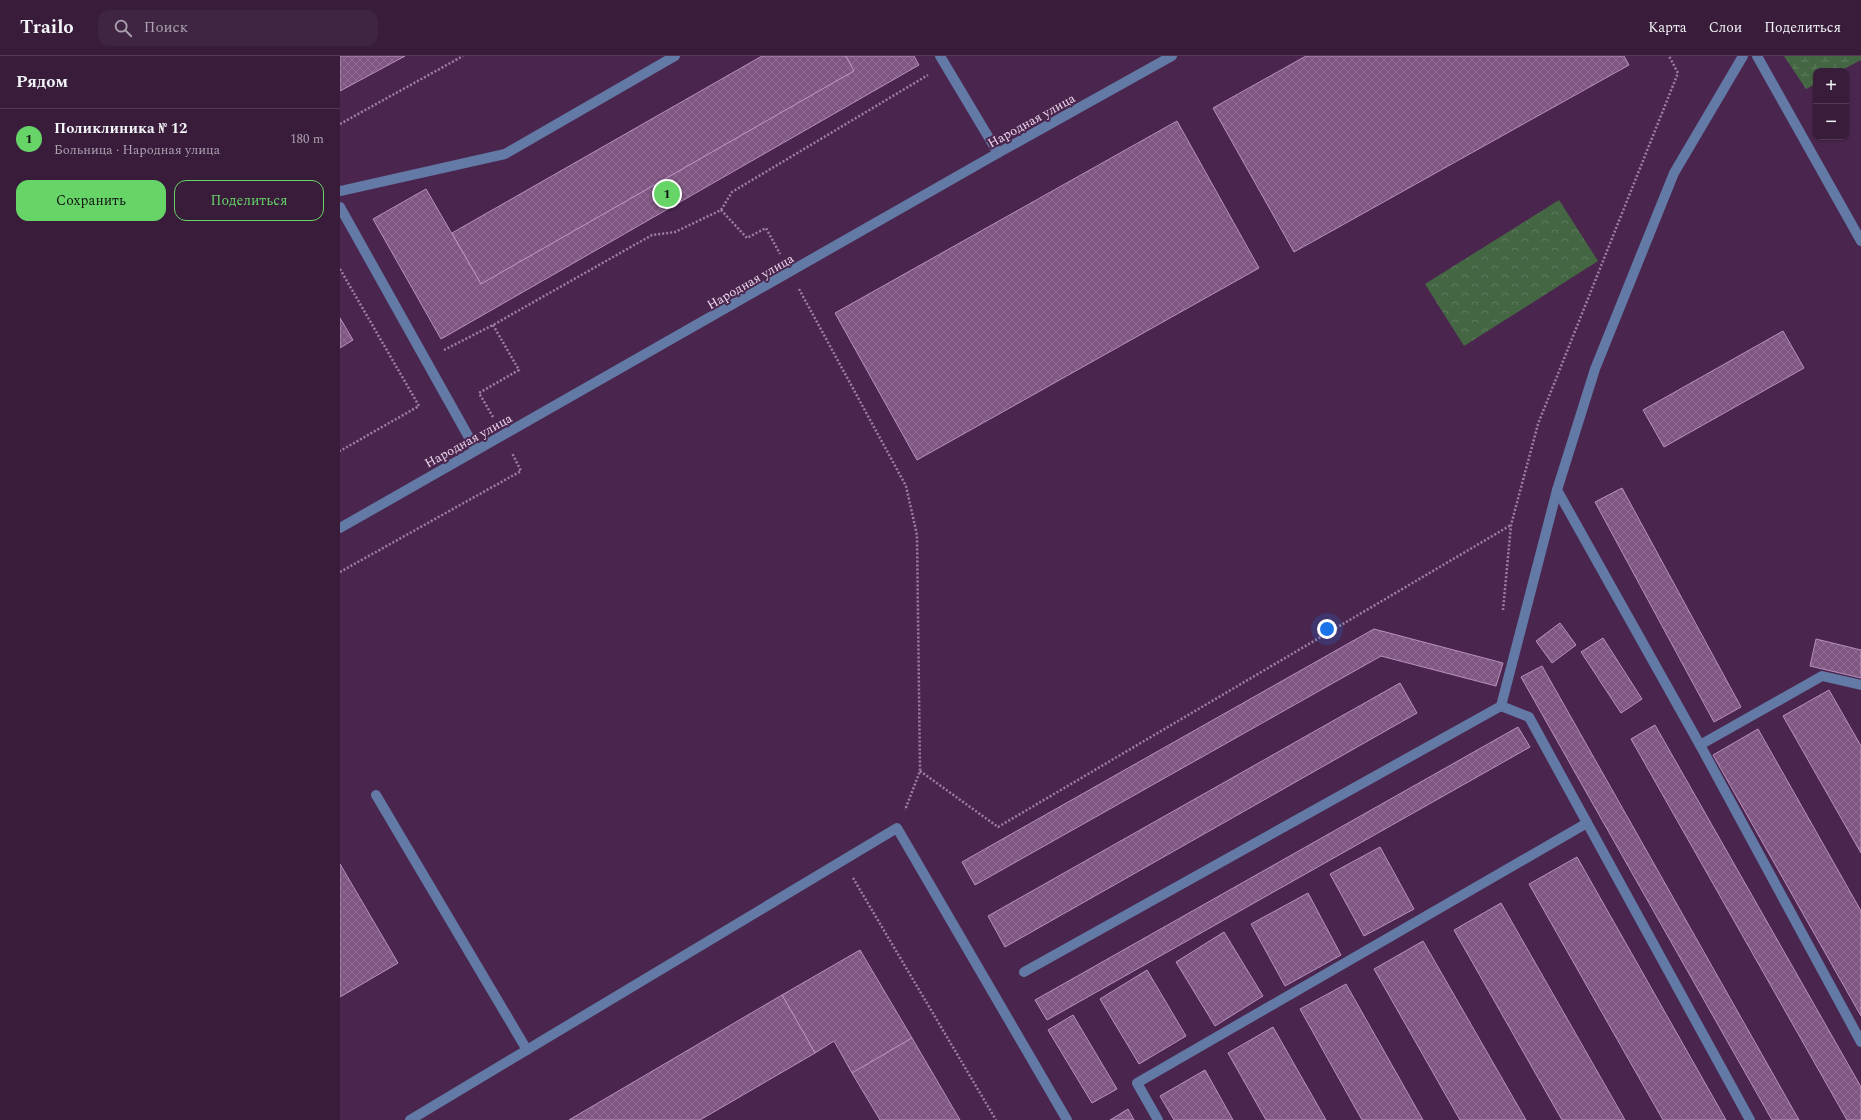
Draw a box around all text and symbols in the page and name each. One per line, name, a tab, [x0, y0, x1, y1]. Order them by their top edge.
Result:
search box	[98, 10, 378, 46]
text: Trailo	[20, 13, 74, 42]
text: Поиск	[144, 16, 188, 39]
icon: search	[112, 17, 134, 39]
text: Карта	[1648, 17, 1687, 38]
text: Слои	[1709, 17, 1742, 38]
text: Поделиться	[1764, 17, 1841, 38]
map controls	[1813, 68, 1849, 140]
button: +	[1813, 68, 1849, 104]
text: Рядом	[16, 69, 68, 95]
street label: Народная улица	[984, 88, 1080, 153]
button: −	[1813, 104, 1849, 140]
text: Поликлиника № 12	[54, 117, 187, 140]
text: 1	[25, 129, 33, 149]
text: 180 m	[290, 129, 324, 149]
text: Больница · Народная улица	[54, 140, 220, 160]
pin: 1	[654, 179, 680, 209]
button: Сохранить	[16, 180, 166, 221]
button: Поделиться	[174, 180, 324, 221]
street label: Народная улица	[703, 248, 798, 315]
street label: Народная улица	[421, 408, 517, 473]
your location	[1317, 619, 1337, 639]

